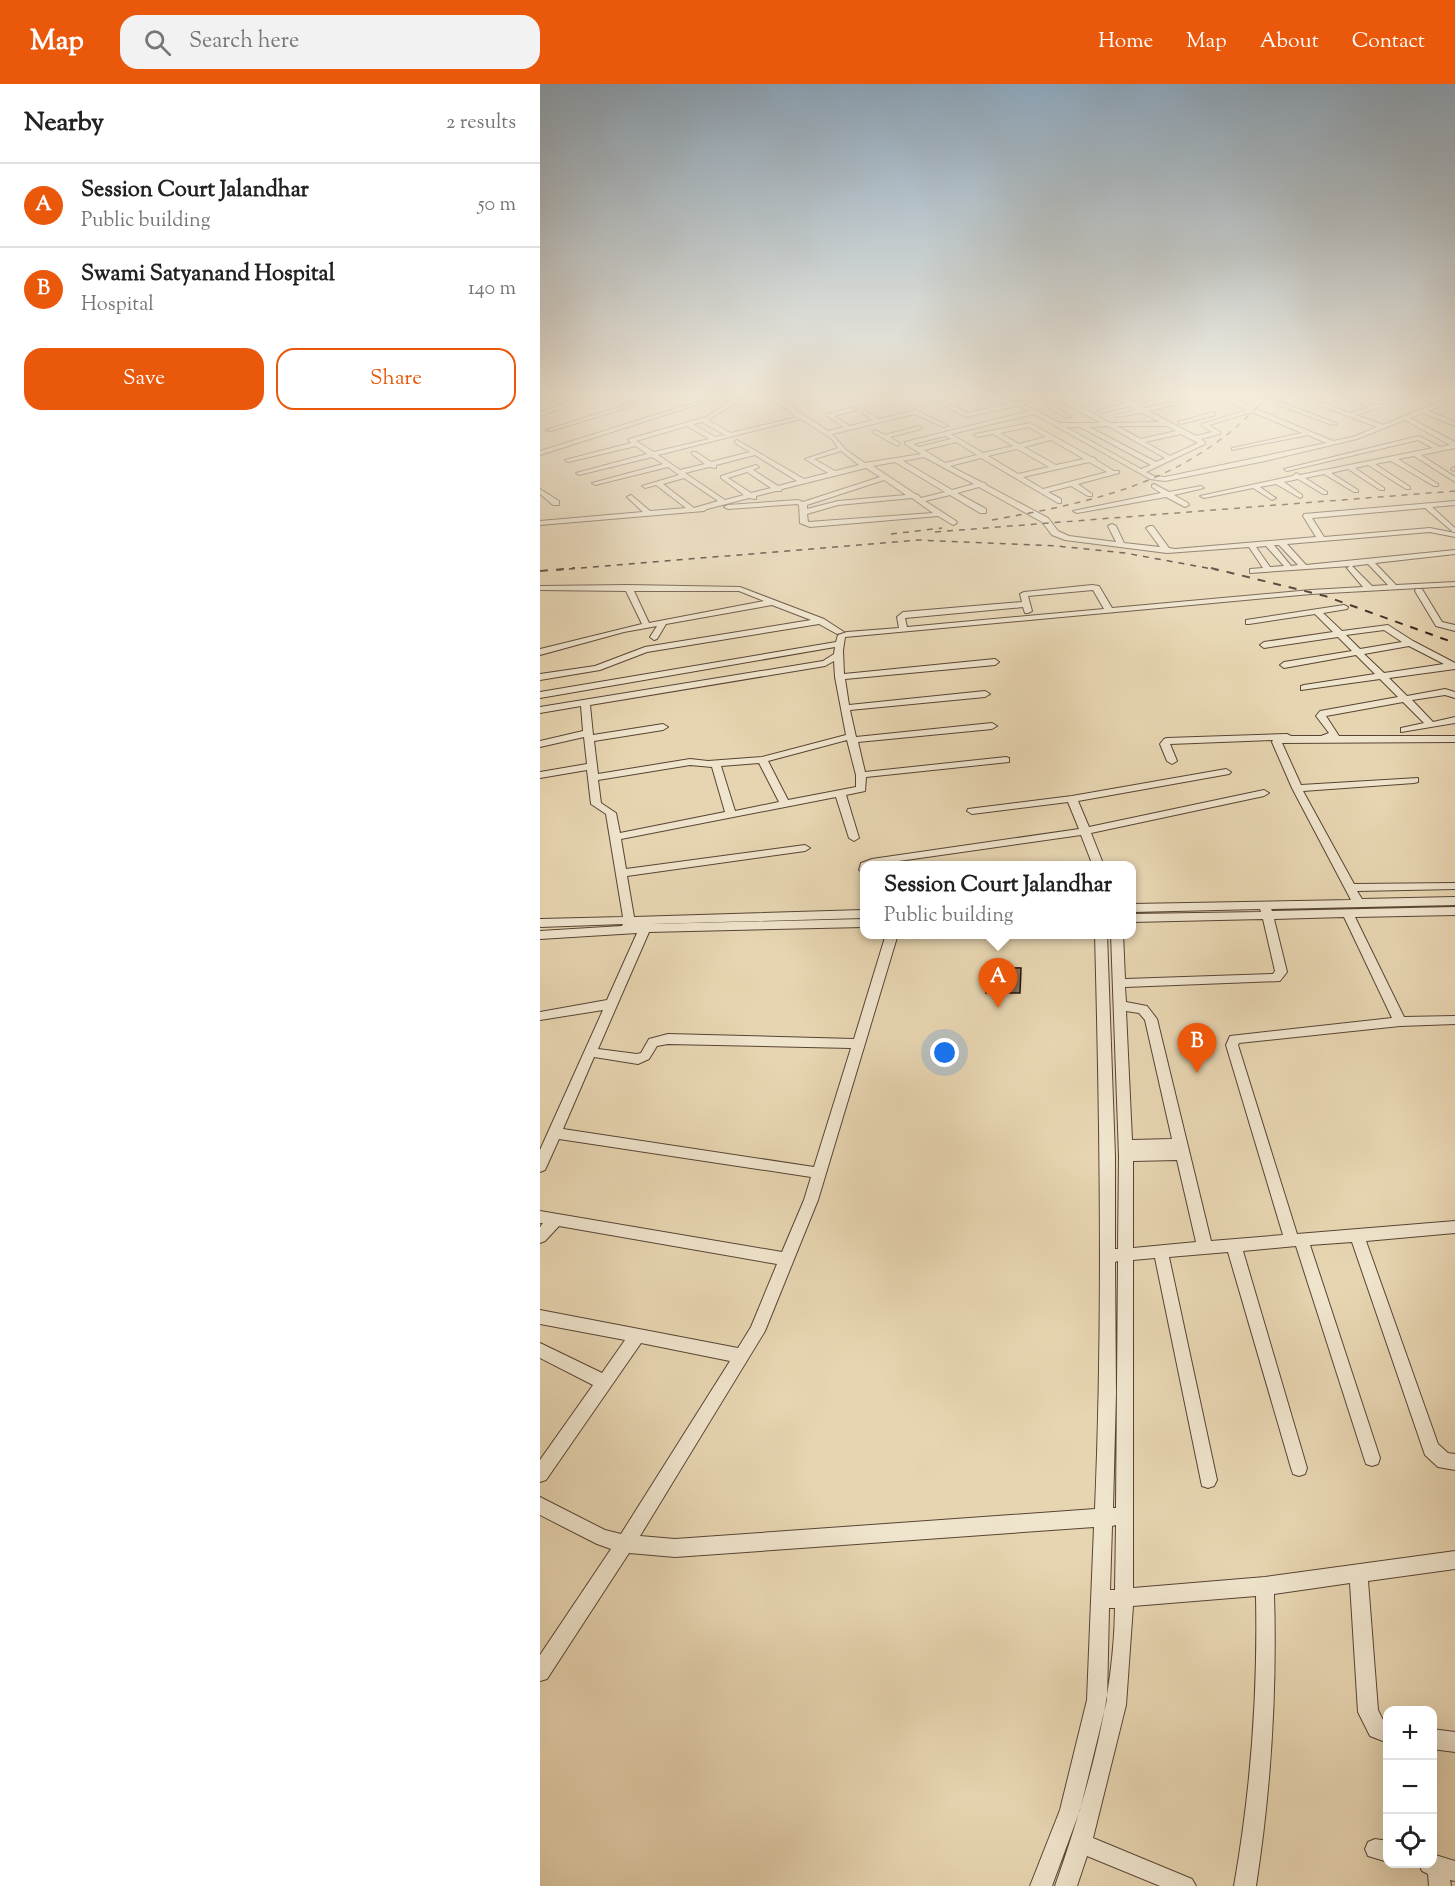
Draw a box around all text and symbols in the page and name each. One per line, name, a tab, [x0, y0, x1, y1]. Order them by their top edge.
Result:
search box	[120, 15, 540, 69]
text: Map	[30, 22, 84, 62]
icon: search	[141, 26, 174, 59]
text: Search here	[189, 26, 299, 58]
text: Home	[1098, 27, 1153, 57]
text: Map	[1186, 27, 1227, 57]
text: About	[1260, 27, 1319, 57]
text: Contact	[1352, 27, 1425, 57]
text: Nearby	[24, 105, 104, 142]
text: 2 results	[446, 109, 516, 138]
text: Session Court Jalandhar	[81, 175, 309, 207]
text: A	[35, 191, 52, 220]
text: 50 m	[478, 191, 516, 220]
text: Public building	[81, 207, 211, 236]
text: Swami Satyanand Hospital	[81, 259, 335, 291]
text: B	[37, 275, 50, 304]
text: 140 m	[468, 275, 516, 304]
text: Hospital	[81, 291, 154, 320]
button: Save	[24, 348, 264, 410]
button: Share	[276, 348, 516, 410]
popup	[860, 861, 1136, 939]
text: Session Court Jalandhar	[884, 870, 1112, 902]
text: Public building	[884, 902, 1014, 931]
pin: A	[978, 958, 1018, 1008]
pin: B	[1178, 1024, 1216, 1073]
your location	[930, 1038, 959, 1067]
map controls	[1383, 1706, 1437, 1868]
button: +	[1383, 1706, 1437, 1760]
button: −	[1383, 1760, 1437, 1814]
button: locate	[1383, 1814, 1437, 1868]

